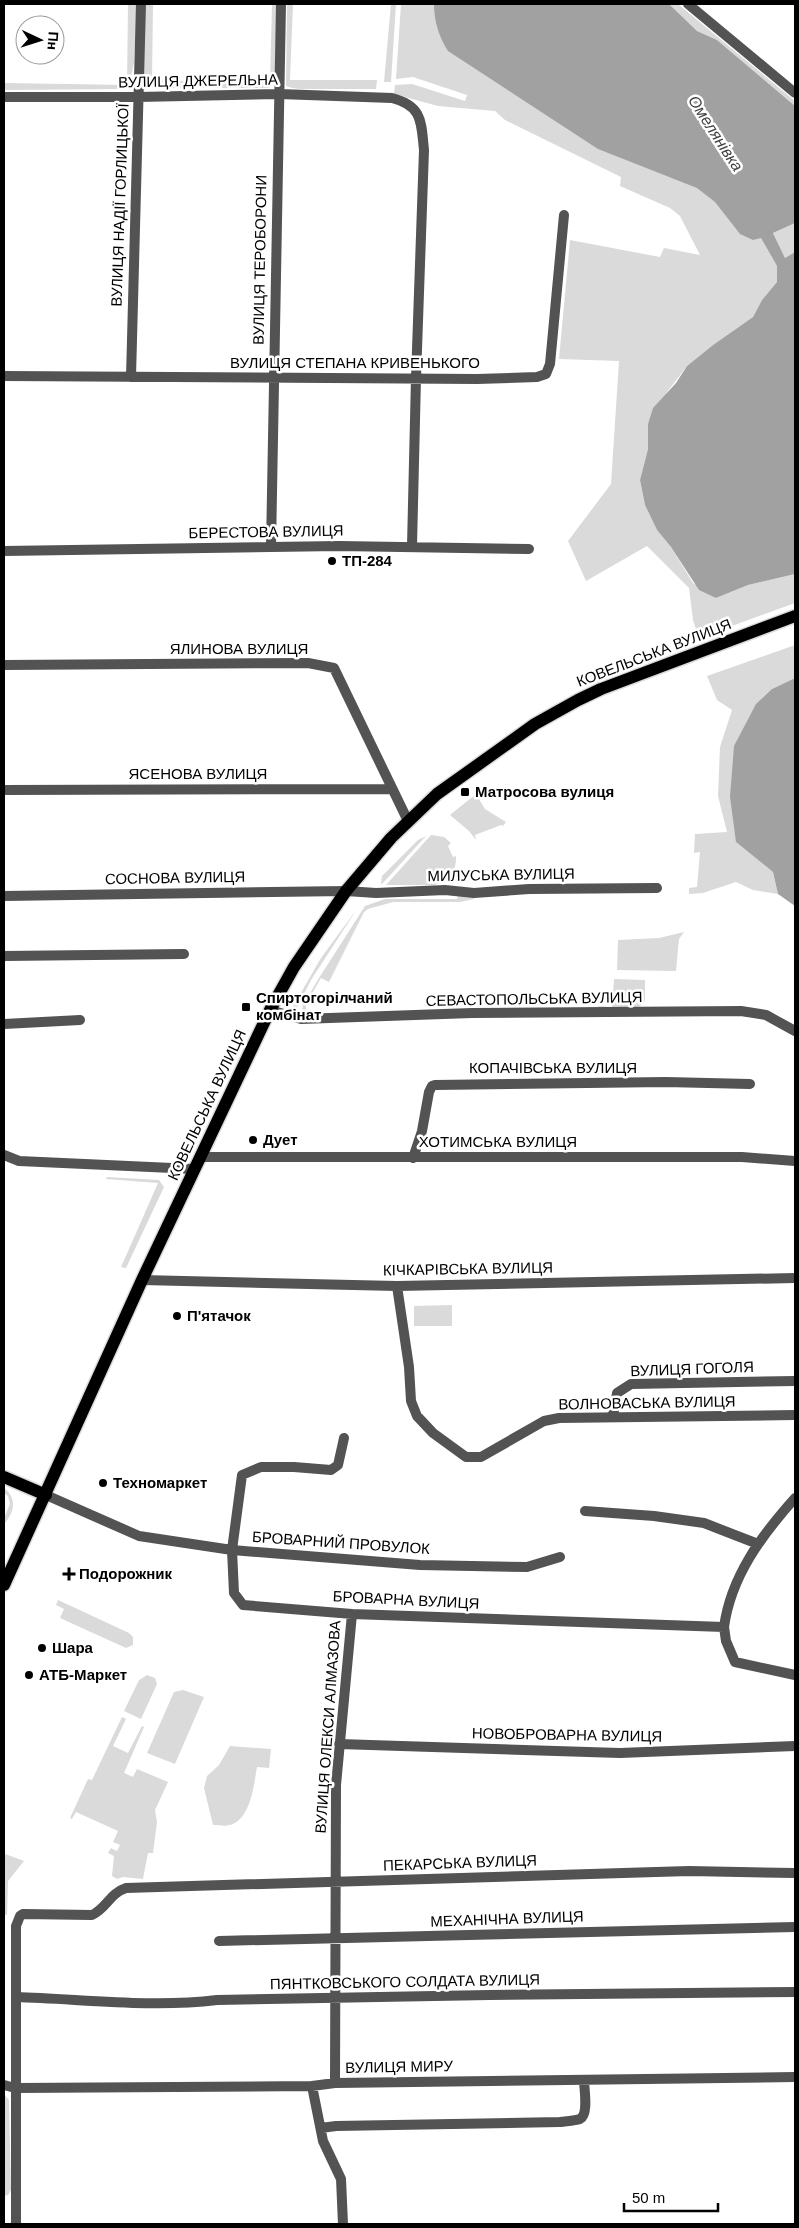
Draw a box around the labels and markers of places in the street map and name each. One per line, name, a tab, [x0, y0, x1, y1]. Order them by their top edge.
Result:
place label: ТП-284	[342, 552, 393, 569]
marker: ТП-284	[326, 555, 338, 567]
place label: Матросова вулиця	[475, 783, 614, 800]
marker: Матросова вулиця	[459, 786, 471, 798]
place label: Спиртогорілчаний комбінат	[256, 989, 393, 1023]
marker: Спиртогорілчаний комбінат	[240, 1001, 252, 1013]
place label: Дует	[263, 1131, 298, 1148]
marker: Дует	[247, 1134, 259, 1146]
place label: П'ятачок	[187, 1307, 251, 1324]
marker: П'ятачок	[171, 1310, 183, 1322]
place label: Техномаркет	[113, 1474, 207, 1491]
marker: Техномаркет	[97, 1477, 109, 1489]
place label: Подорожник	[79, 1565, 172, 1582]
marker: Подорожник	[63, 1568, 75, 1580]
place label: Шара	[52, 1639, 94, 1656]
marker: Шара	[36, 1642, 48, 1654]
place label: АТБ-Маркет	[39, 1666, 127, 1683]
marker: АТБ-Маркет	[23, 1669, 35, 1681]

